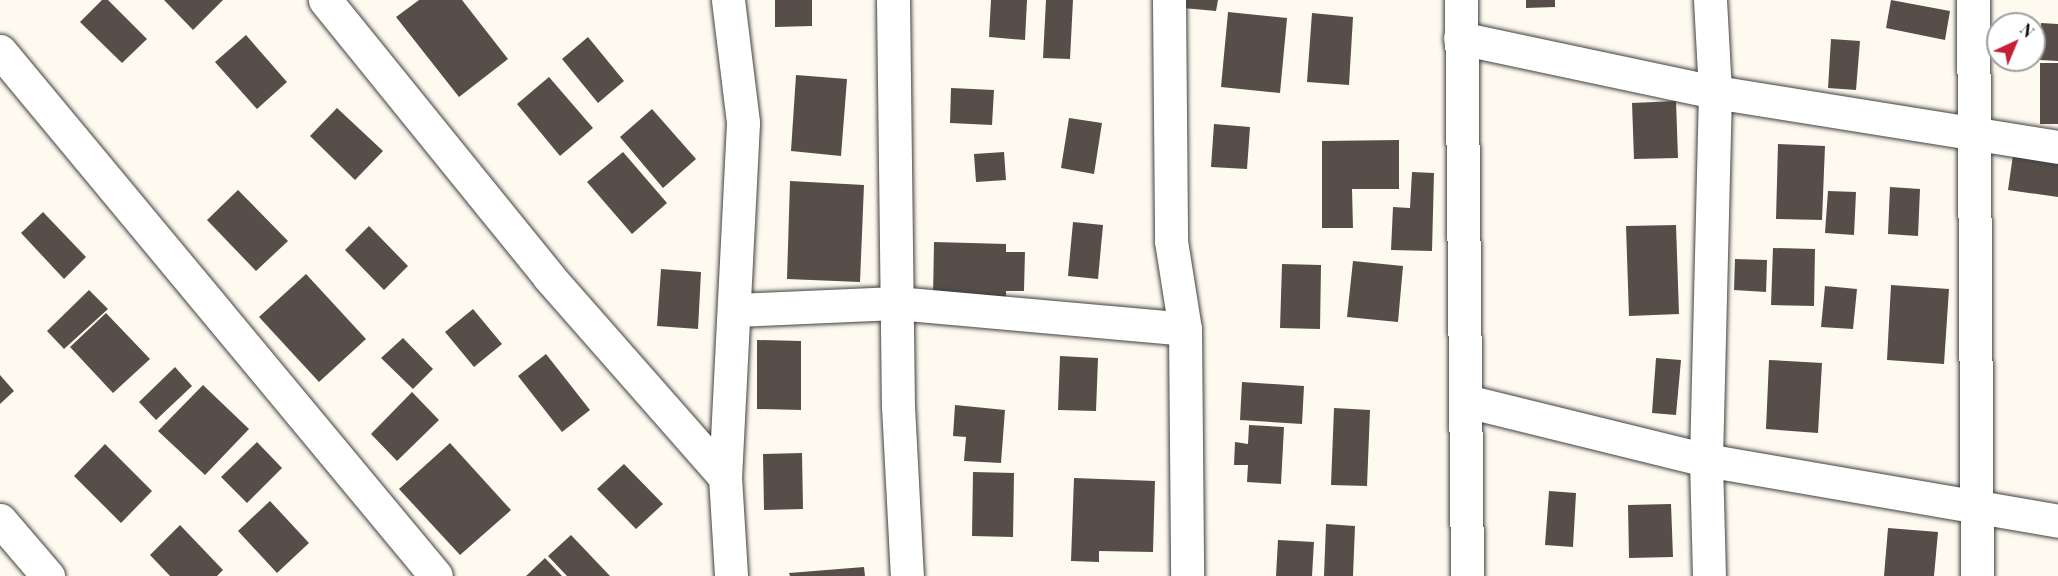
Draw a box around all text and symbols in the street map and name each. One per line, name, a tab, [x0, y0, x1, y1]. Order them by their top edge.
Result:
north arrow	[1986, 12, 2046, 72]
text: N	[2016, 19, 2039, 42]

